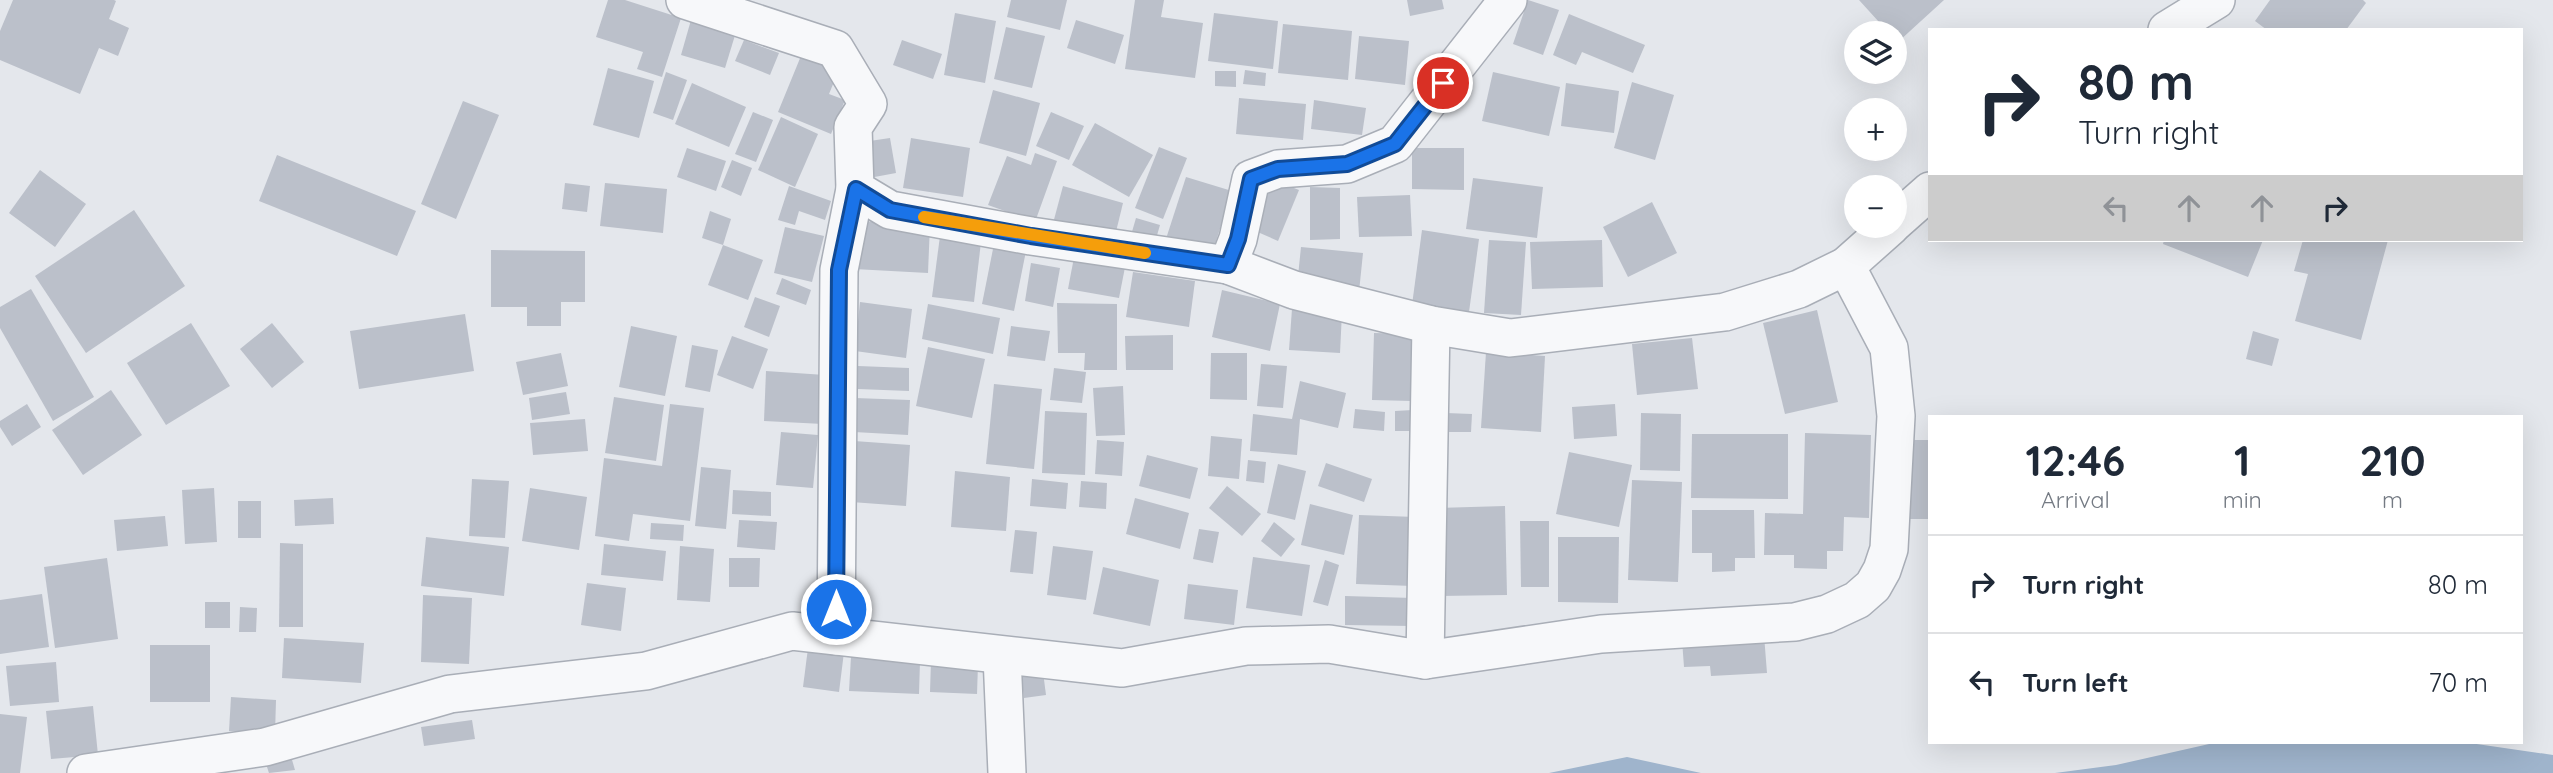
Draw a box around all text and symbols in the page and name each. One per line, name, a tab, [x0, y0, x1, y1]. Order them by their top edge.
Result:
map controls	[1844, 21, 1907, 238]
button: layers	[1844, 21, 1907, 84]
text: 80 m	[2078, 51, 2194, 112]
pin	[1413, 53, 1473, 113]
icon: right	[1963, 56, 2054, 147]
icon: arrive	[1424, 64, 1462, 102]
button: +	[1844, 98, 1907, 161]
text: Turn right	[2078, 112, 2219, 152]
button: −	[1844, 175, 1907, 238]
icon: left	[2097, 189, 2135, 227]
icon: ahead	[2170, 189, 2208, 227]
icon: ahead	[2243, 189, 2281, 227]
icon: right	[2316, 189, 2354, 227]
text: 12:46	[2026, 434, 2125, 487]
text: 1	[2234, 434, 2250, 487]
text: 210	[2359, 434, 2425, 487]
text: Arrival	[2041, 485, 2110, 514]
text: min	[2223, 485, 2262, 514]
text: m	[2382, 485, 2403, 514]
icon: right	[1963, 565, 2001, 603]
text: Turn right	[2022, 568, 2144, 601]
text: 80 m	[2428, 568, 2488, 601]
position arrow	[799, 572, 873, 646]
icon: left	[1963, 663, 2001, 701]
text: Turn left	[2022, 666, 2129, 699]
text: 70 m	[2428, 666, 2488, 699]

